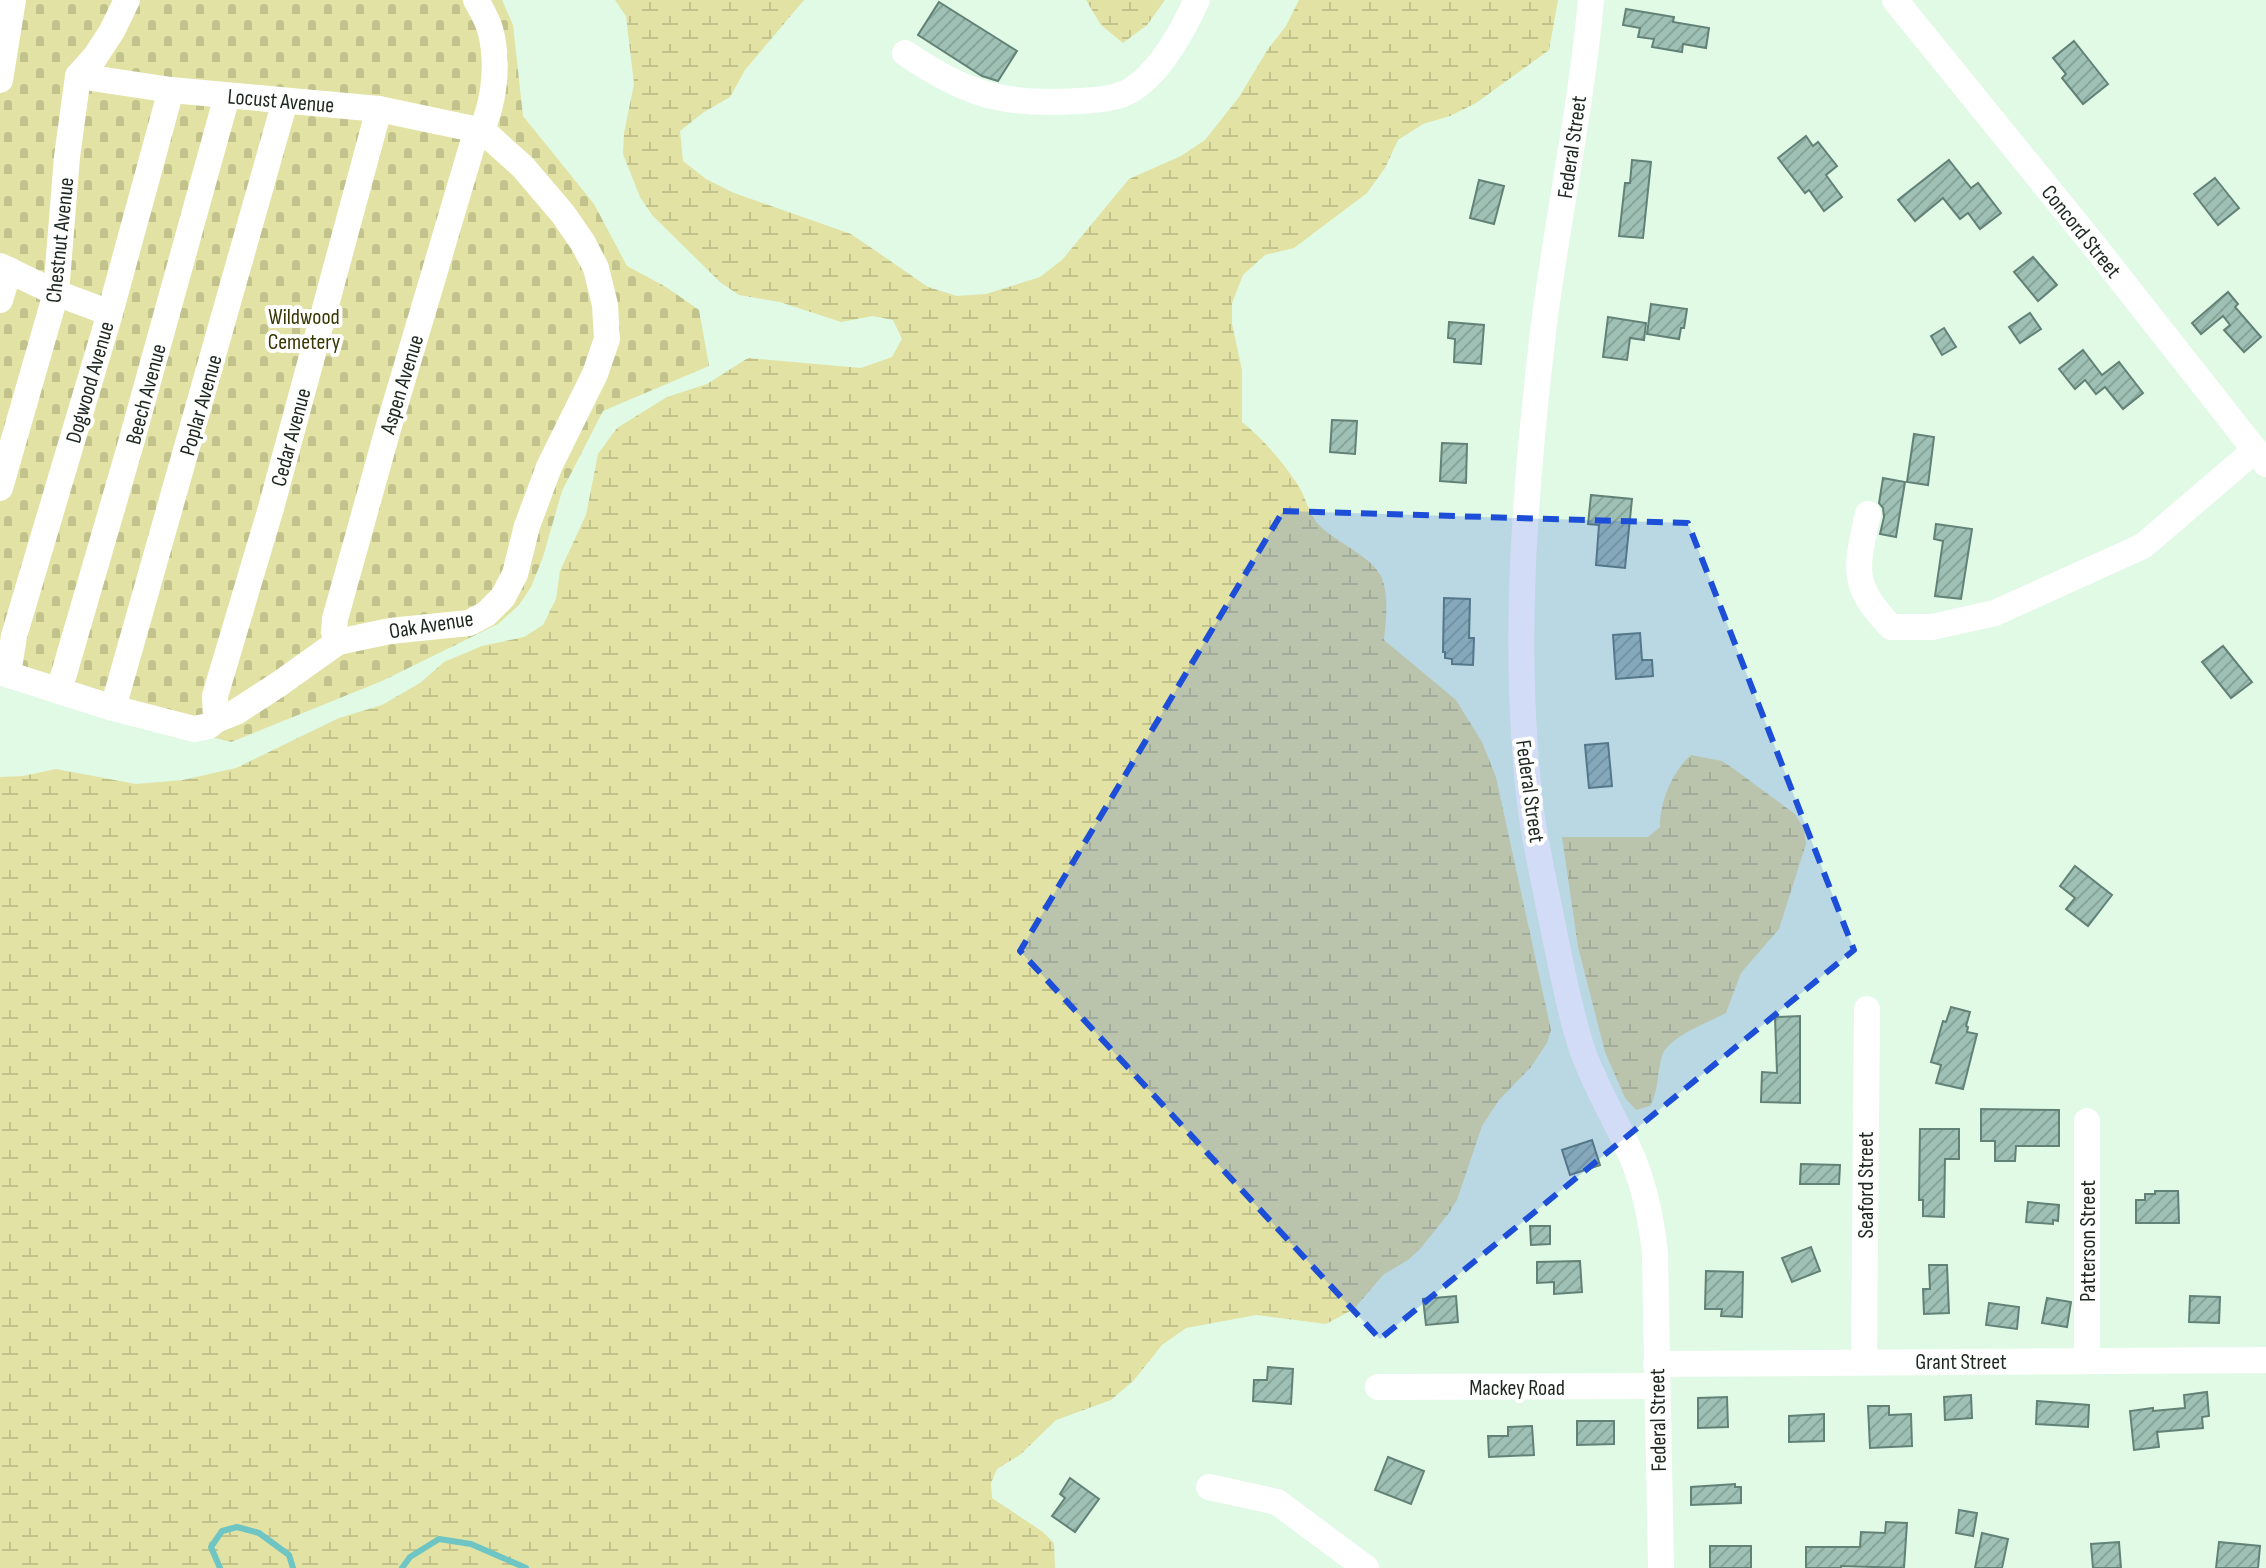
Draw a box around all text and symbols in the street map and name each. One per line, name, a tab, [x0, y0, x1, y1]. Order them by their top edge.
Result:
street label: Locust Avenue	[226, 83, 335, 120]
street label: Federal Street	[1552, 94, 1593, 200]
street label: Chestnut Avenue	[40, 176, 81, 304]
street label: Concord Street	[2035, 180, 2127, 284]
park label: Wildwood Cemetery	[268, 304, 341, 356]
street label: Dogwood Avenue	[60, 318, 121, 446]
street label: Aspen Avenue	[374, 332, 430, 438]
street label: Beech Avenue	[120, 341, 173, 448]
street label: Poplar Avenue	[174, 352, 229, 459]
street label: Cedar Avenue	[265, 385, 318, 489]
street label: Oak Avenue	[387, 606, 475, 645]
street label: Federal Street	[1509, 738, 1550, 845]
street label: Seaford Street	[1853, 1131, 1880, 1238]
street label: Patterson Street	[2075, 1180, 2102, 1302]
street label: Grant Street	[1915, 1349, 2007, 1376]
street label: Federal Street	[1644, 1368, 1673, 1472]
street label: Mackey Road	[1469, 1375, 1565, 1402]

